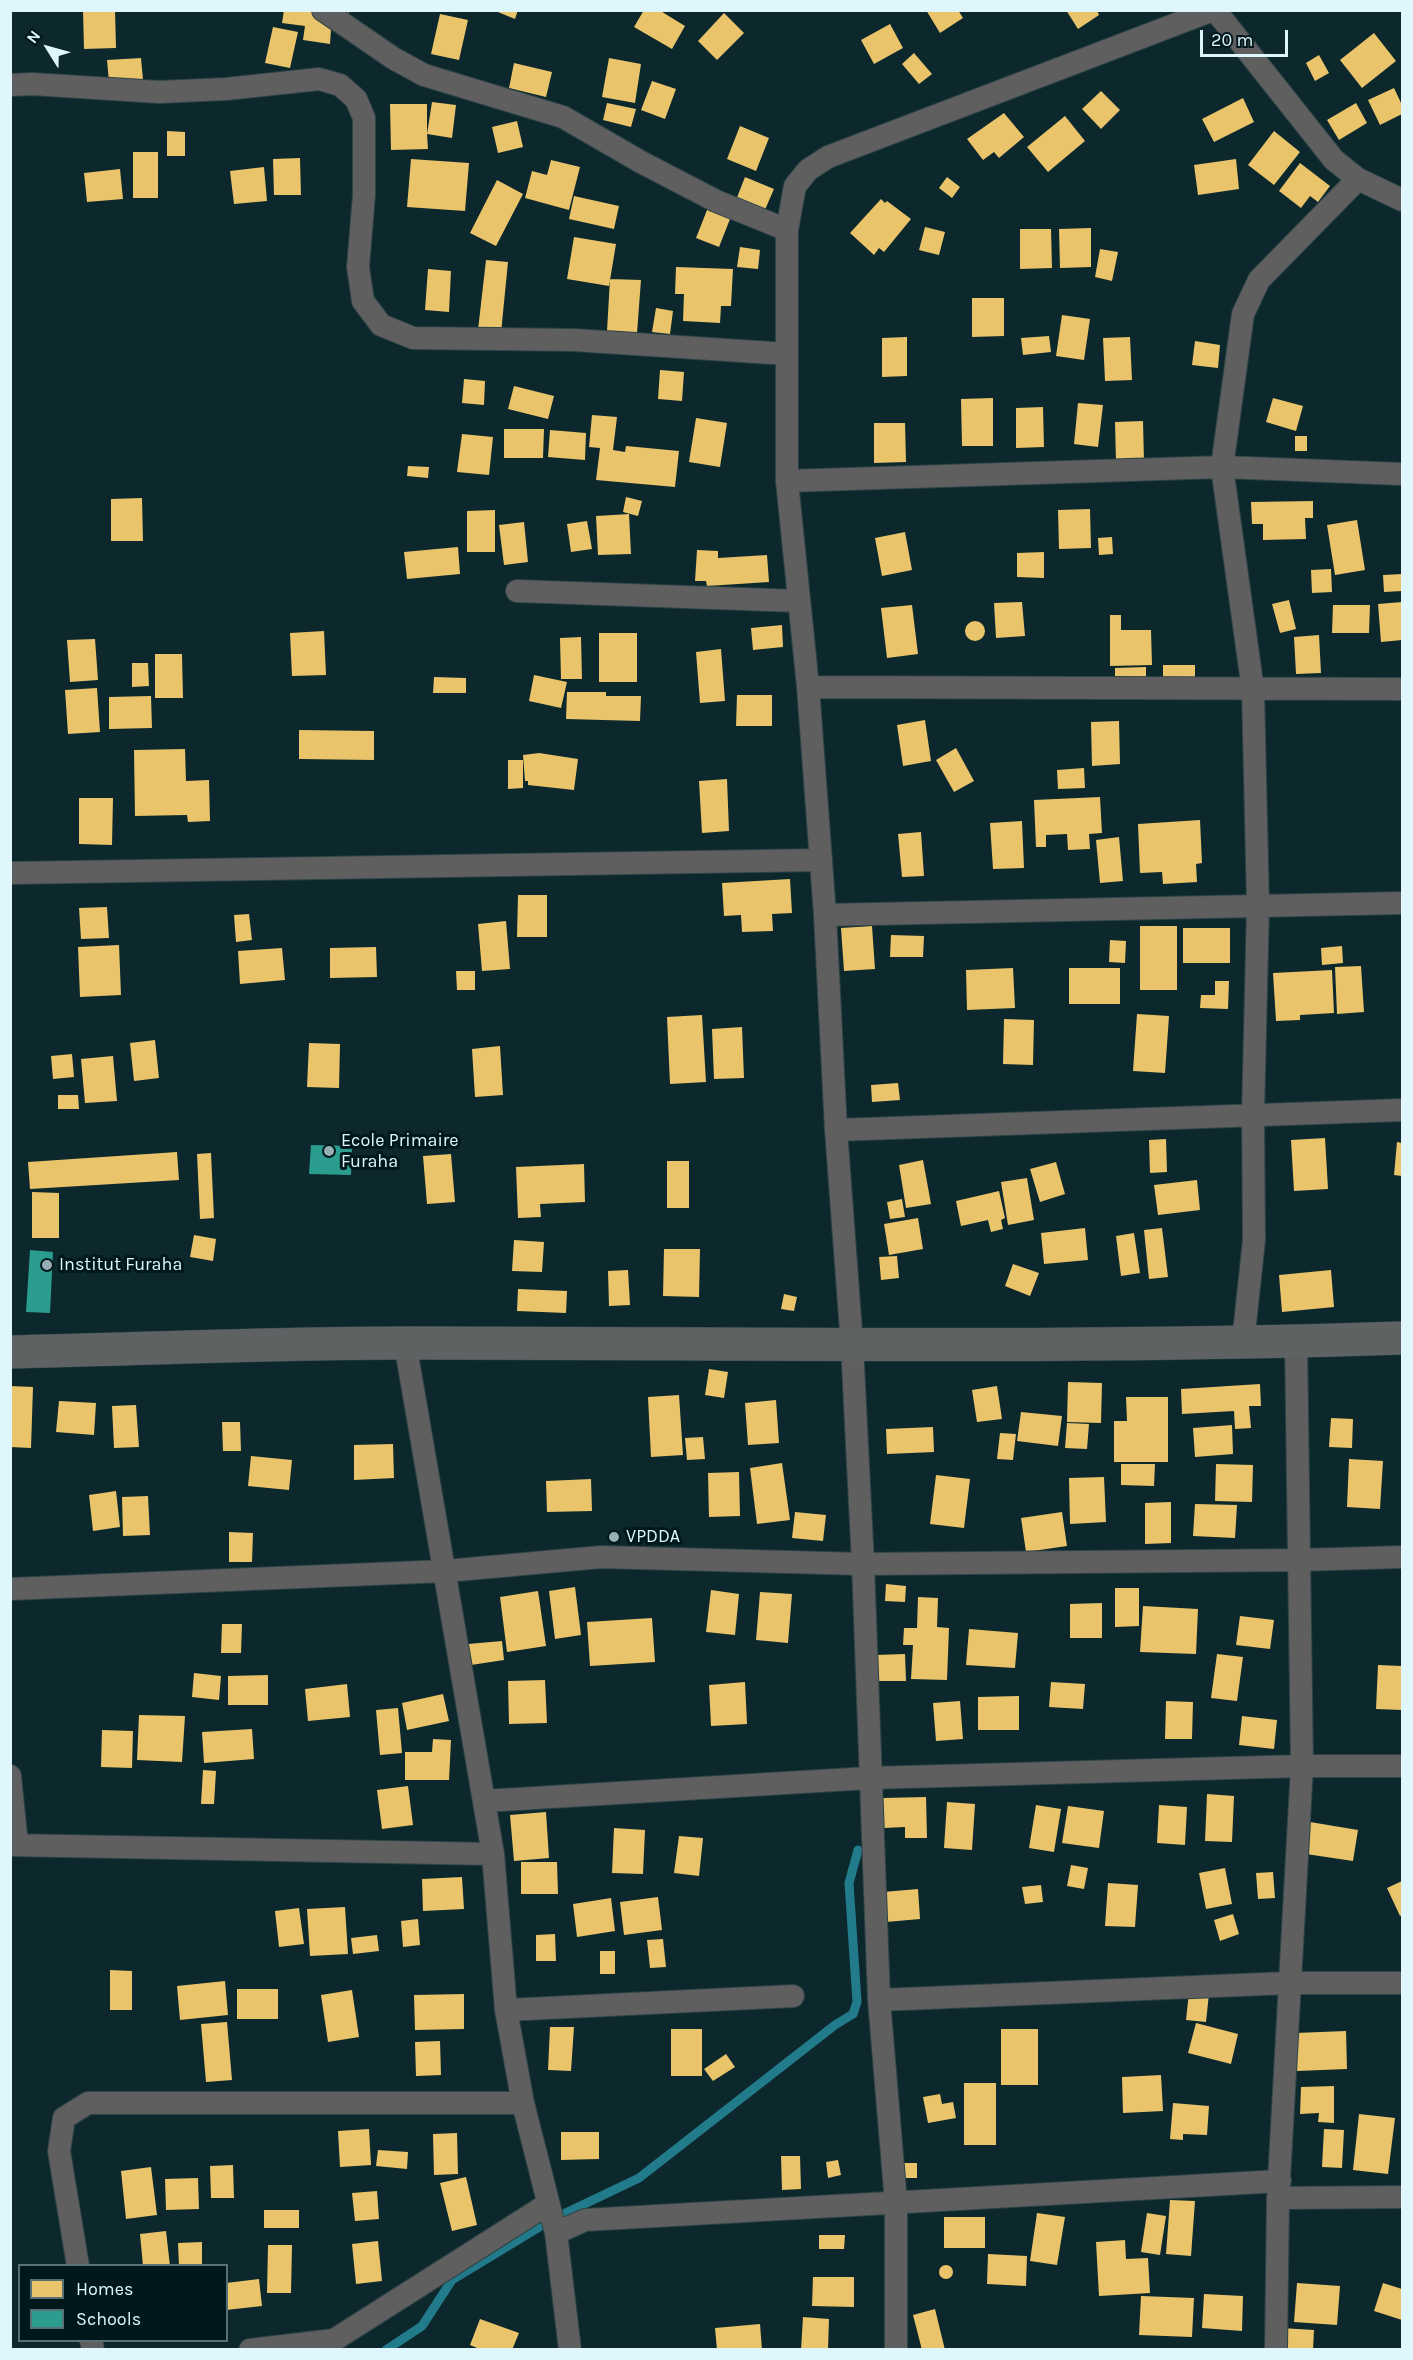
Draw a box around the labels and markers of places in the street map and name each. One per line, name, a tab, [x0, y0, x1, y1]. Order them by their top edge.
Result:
place label: Ecole Primaire Furaha	[341, 1130, 458, 1172]
marker: Ecole Primaire Furaha	[322, 1144, 336, 1158]
place label: Institut Furaha	[59, 1254, 182, 1276]
marker: Institut Furaha	[40, 1258, 54, 1272]
place label: VPDDA	[626, 1526, 680, 1548]
marker: VPDDA	[607, 1530, 621, 1544]

